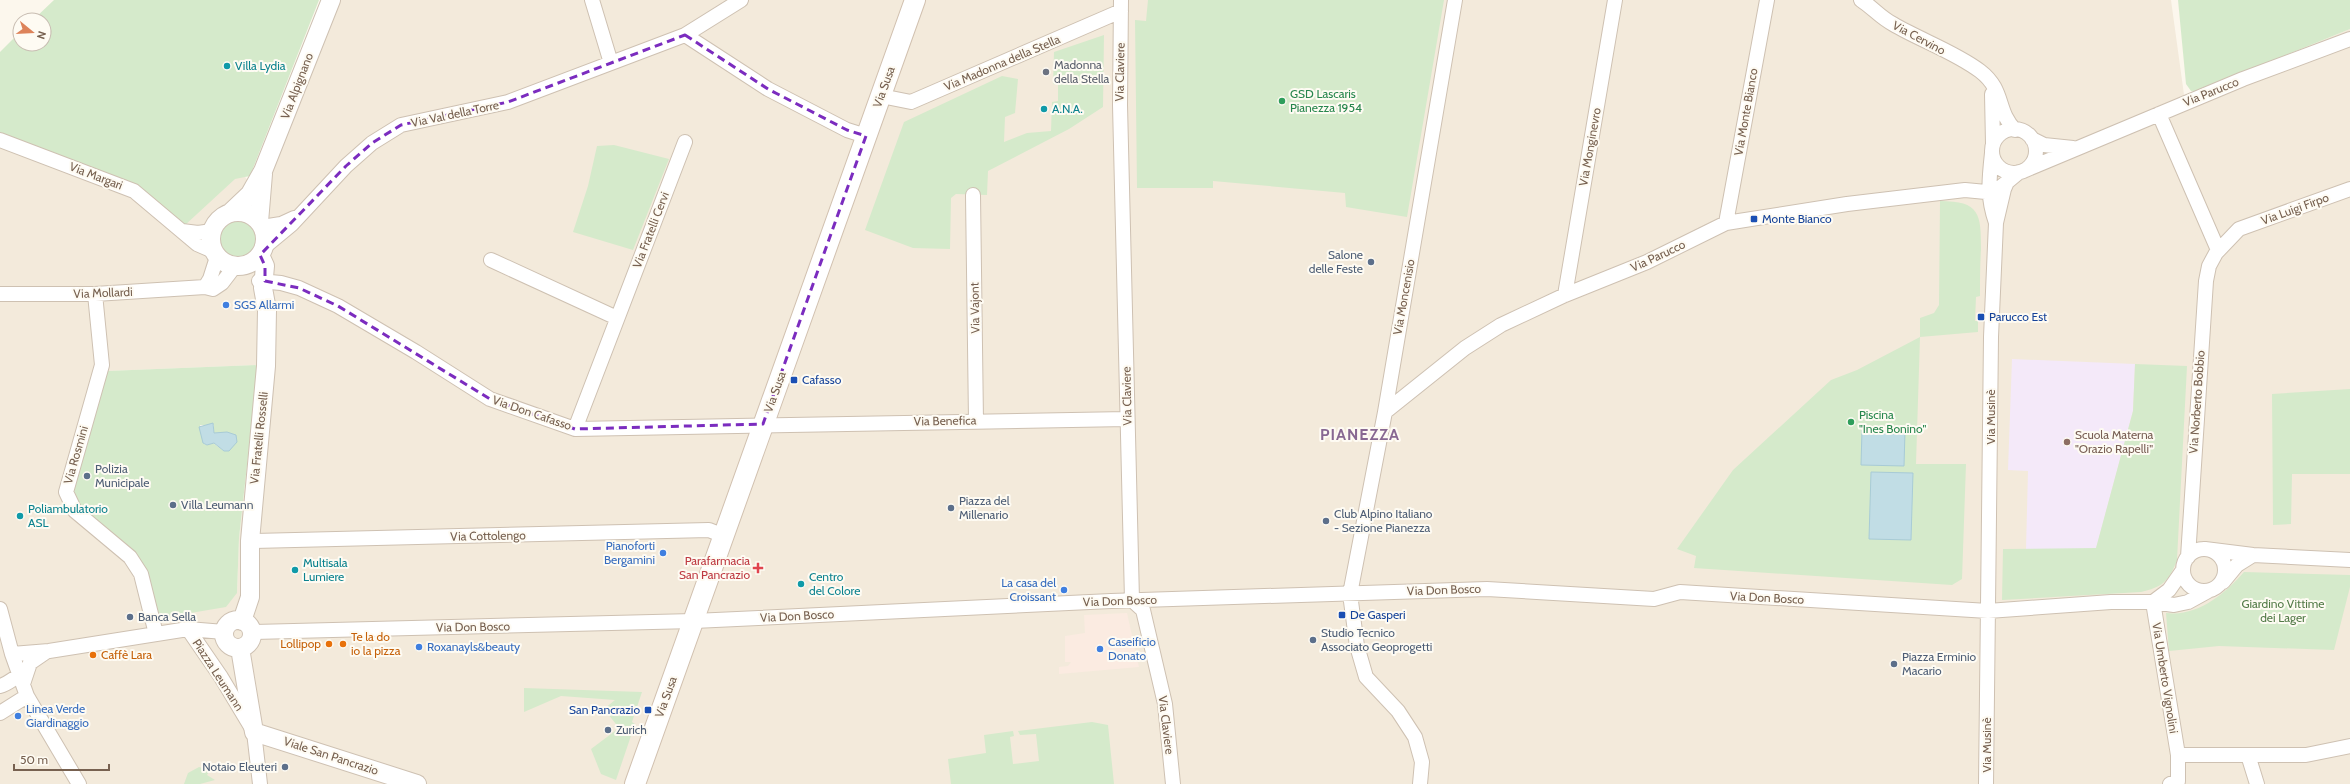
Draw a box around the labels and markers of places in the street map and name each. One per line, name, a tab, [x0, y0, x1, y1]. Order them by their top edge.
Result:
place label: Madonna della Stella	[1054, 57, 1110, 86]
place label: Villa Lydia	[235, 58, 286, 73]
marker: Villa Lydia	[222, 61, 232, 71]
marker: Madonna della Stella	[1041, 67, 1051, 77]
place label: GSD Lascaris Pianezza 1954	[1290, 86, 1362, 115]
marker: GSD Lascaris Pianezza 1954	[1277, 96, 1287, 106]
place label: A.N.A.	[1052, 101, 1083, 116]
marker: A.N.A.	[1039, 104, 1049, 114]
place label: Monte Bianco	[1762, 211, 1832, 226]
marker: Monte Bianco	[1749, 214, 1759, 224]
place label: Salone delle Feste	[1309, 247, 1363, 276]
marker: Salone delle Feste	[1366, 257, 1376, 267]
place label: SGS Allarmi	[234, 297, 294, 312]
marker: SGS Allarmi	[221, 300, 231, 310]
place label: Parucco Est	[1989, 309, 2047, 324]
marker: Parucco Est	[1976, 312, 1986, 322]
place label: Cafasso	[802, 372, 842, 387]
marker: Cafasso	[789, 375, 799, 385]
place label: Piscina "Ines Bonino"	[1859, 407, 1926, 436]
marker: Piscina "Ines Bonino"	[1846, 417, 1856, 427]
place label: Scuola Materna "Orazio Rapelli"	[2075, 427, 2154, 456]
marker: Scuola Materna "Orazio Rapelli"	[2062, 437, 2072, 447]
place label: Polizia Municipale	[95, 461, 150, 490]
marker: Polizia Municipale	[82, 471, 92, 481]
place label: Piazza del Millenario	[959, 493, 1010, 522]
place label: Villa Leumann	[181, 497, 254, 512]
marker: Villa Leumann	[168, 500, 178, 510]
place label: Poliambulatorio ASL	[28, 501, 108, 530]
marker: Piazza del Millenario	[946, 503, 956, 513]
place label: Club Alpino Italiano - Sezione Pianezza	[1334, 506, 1433, 535]
marker: Poliambulatorio ASL	[15, 511, 25, 521]
marker: Club Alpino Italiano - Sezione Pianezza	[1321, 516, 1331, 526]
place label: Pianoforti Bergamini	[604, 538, 655, 567]
marker: Pianoforti Bergamini	[658, 548, 668, 558]
place label: Parafarmacia San Pancrazio	[679, 553, 750, 582]
place label: Multisala Lumiere	[303, 555, 348, 584]
marker: Parafarmacia San Pancrazio	[753, 563, 763, 573]
marker: Multisala Lumiere	[290, 565, 300, 575]
place label: Centro del Colore	[809, 569, 860, 598]
place label: La casa del Croissant	[1001, 575, 1056, 604]
marker: Centro del Colore	[796, 579, 806, 589]
marker: La casa del Croissant	[1059, 585, 1069, 595]
place label: De Gasperi	[1350, 607, 1405, 622]
place label: Banca Sella	[138, 609, 196, 624]
marker: De Gasperi	[1337, 610, 1347, 620]
marker: Banca Sella	[125, 612, 135, 622]
place label: Studio Tecnico Associato Geoprogetti	[1321, 625, 1432, 654]
place label: Te la do io la pizza	[351, 629, 401, 658]
place label: Caseificio Donato	[1108, 634, 1156, 663]
marker: Studio Tecnico Associato Geoprogetti	[1308, 635, 1318, 645]
place label: Lollipop	[280, 636, 321, 651]
marker: Lollipop	[324, 639, 334, 649]
marker: Te la do io la pizza	[338, 639, 348, 649]
place label: Roxanayls&beauty	[427, 639, 520, 654]
marker: Roxanayls&beauty	[414, 642, 424, 652]
marker: Caseificio Donato	[1095, 644, 1105, 654]
place label: Caffè Lara	[101, 647, 152, 662]
place label: Piazza Erminio Macario	[1902, 649, 1977, 678]
marker: Caffè Lara	[88, 650, 98, 660]
marker: Piazza Erminio Macario	[1889, 659, 1899, 669]
place label: Linea Verde Giardinaggio	[26, 701, 89, 730]
place label: San Pancrazio	[569, 702, 640, 717]
marker: San Pancrazio	[643, 705, 653, 715]
marker: Linea Verde Giardinaggio	[13, 711, 23, 721]
place label: Zurich	[616, 722, 647, 737]
marker: Zurich	[603, 725, 613, 735]
place label: Notaio Eleuteri	[202, 759, 277, 774]
marker: Notaio Eleuteri	[280, 762, 290, 772]

